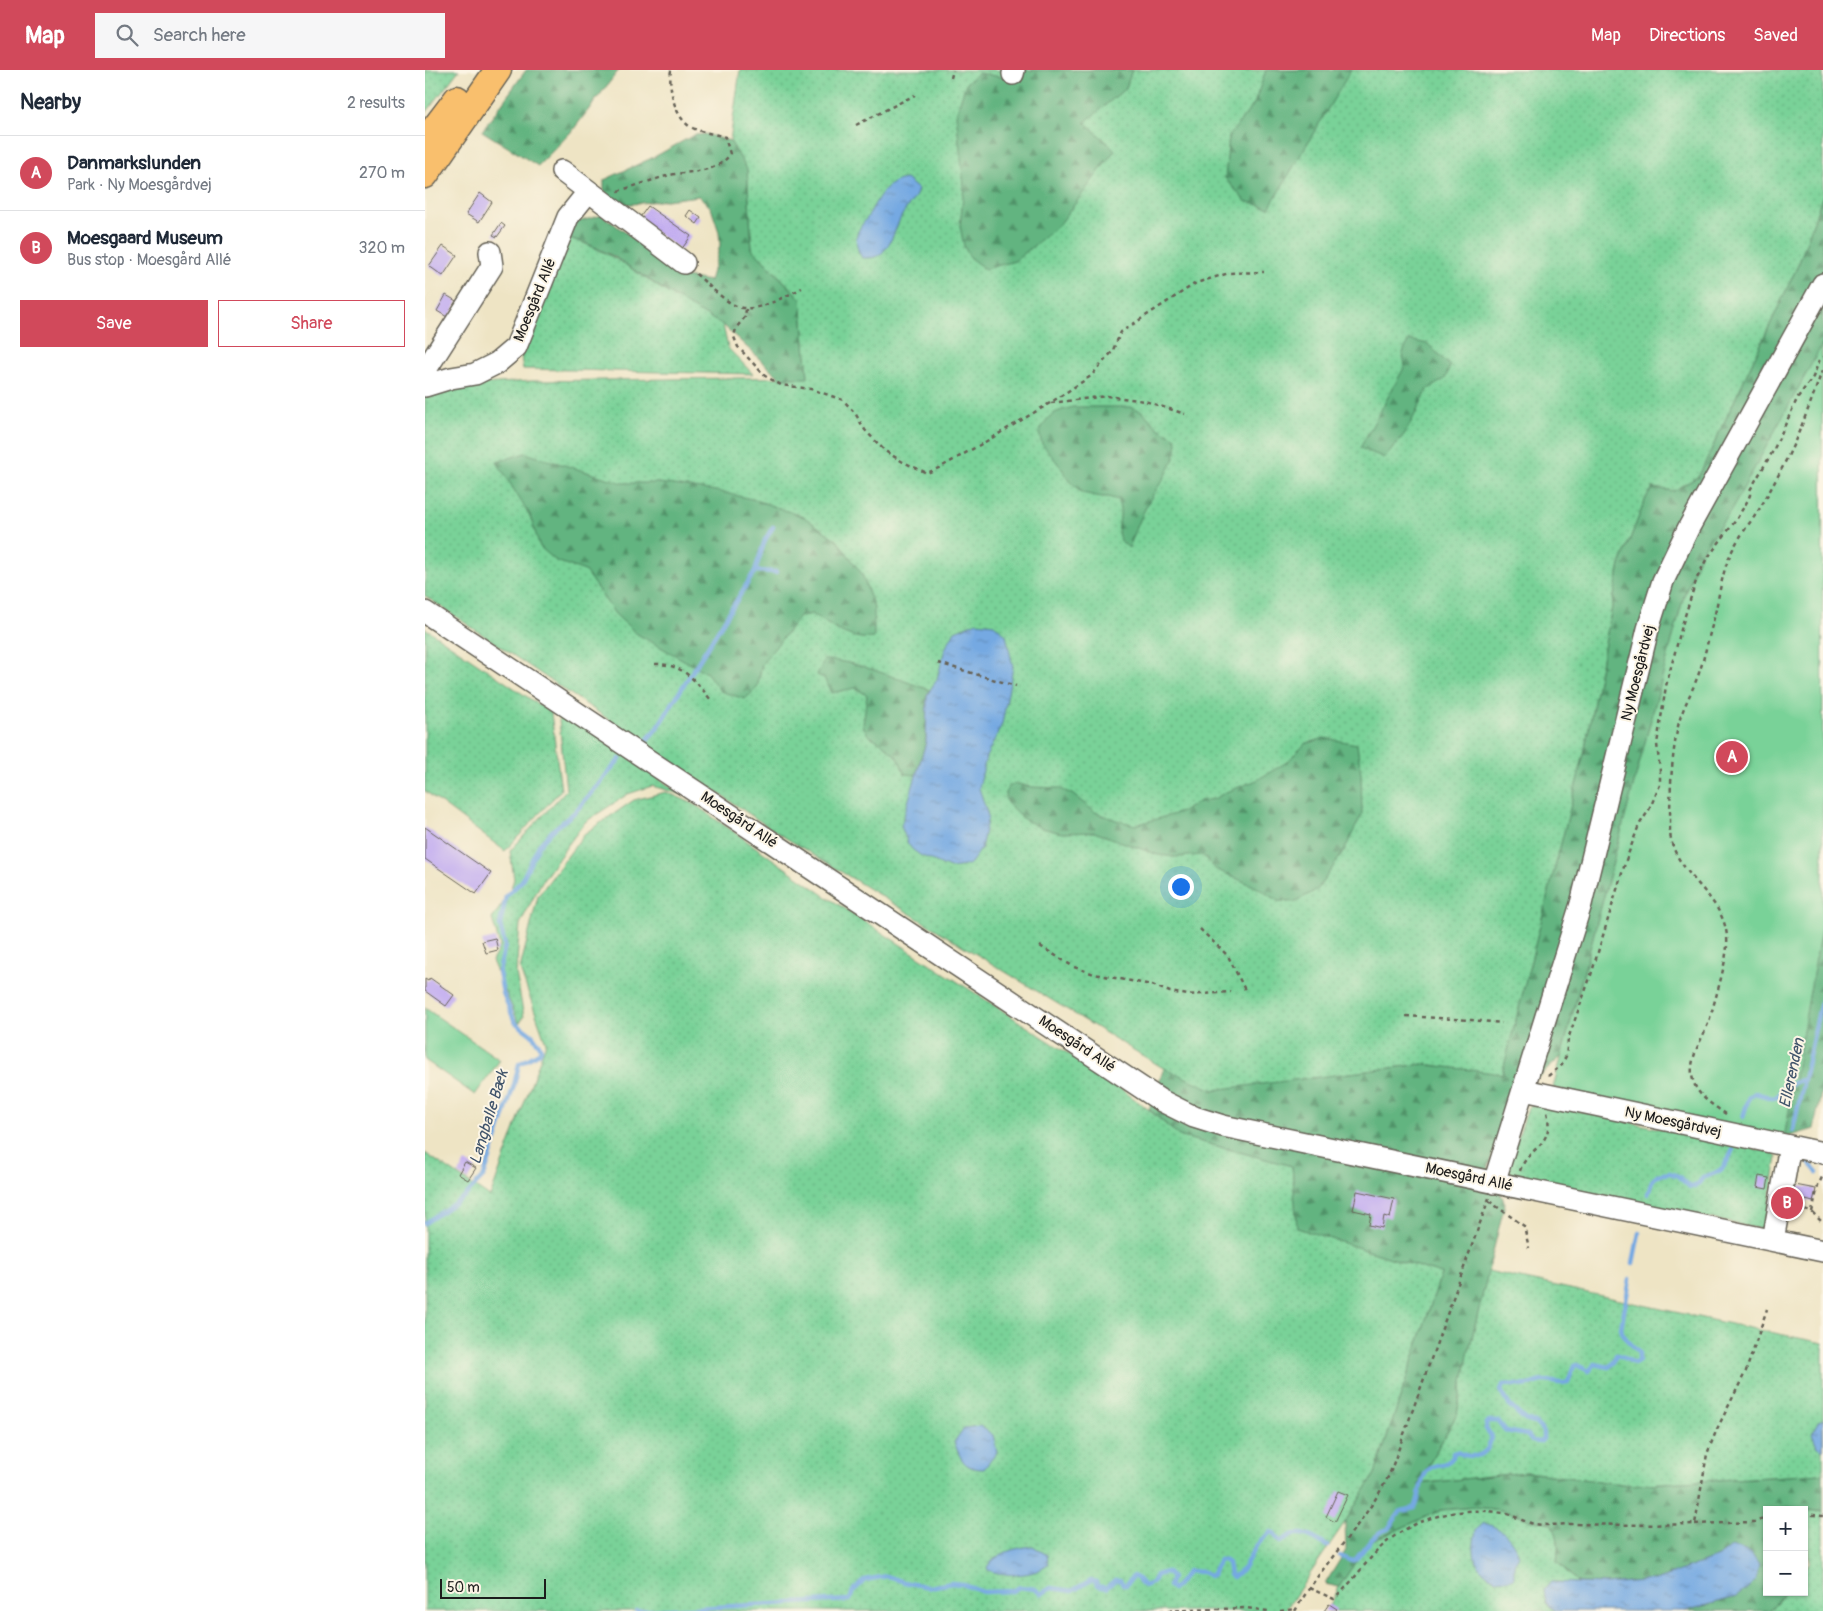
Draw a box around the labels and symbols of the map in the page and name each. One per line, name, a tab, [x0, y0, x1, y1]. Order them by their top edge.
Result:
street label: Moesgård Allé	[510, 255, 560, 345]
street label: Ny Moesgårdvej	[1617, 623, 1659, 723]
pin: A	[1716, 738, 1748, 776]
street label: Moesgård Allé	[697, 787, 781, 853]
your location	[1168, 874, 1194, 900]
street label: Moesgård Allé	[1035, 1011, 1119, 1077]
water label: Ellerenden	[1775, 1036, 1809, 1110]
water label: Langballe Bæk	[465, 1066, 513, 1167]
street label: Ny Moesgårdvej	[1623, 1103, 1723, 1141]
street label: Moesgård Allé	[1424, 1158, 1514, 1196]
pin: B	[1771, 1184, 1803, 1222]
scale bar	[440, 1576, 546, 1599]

